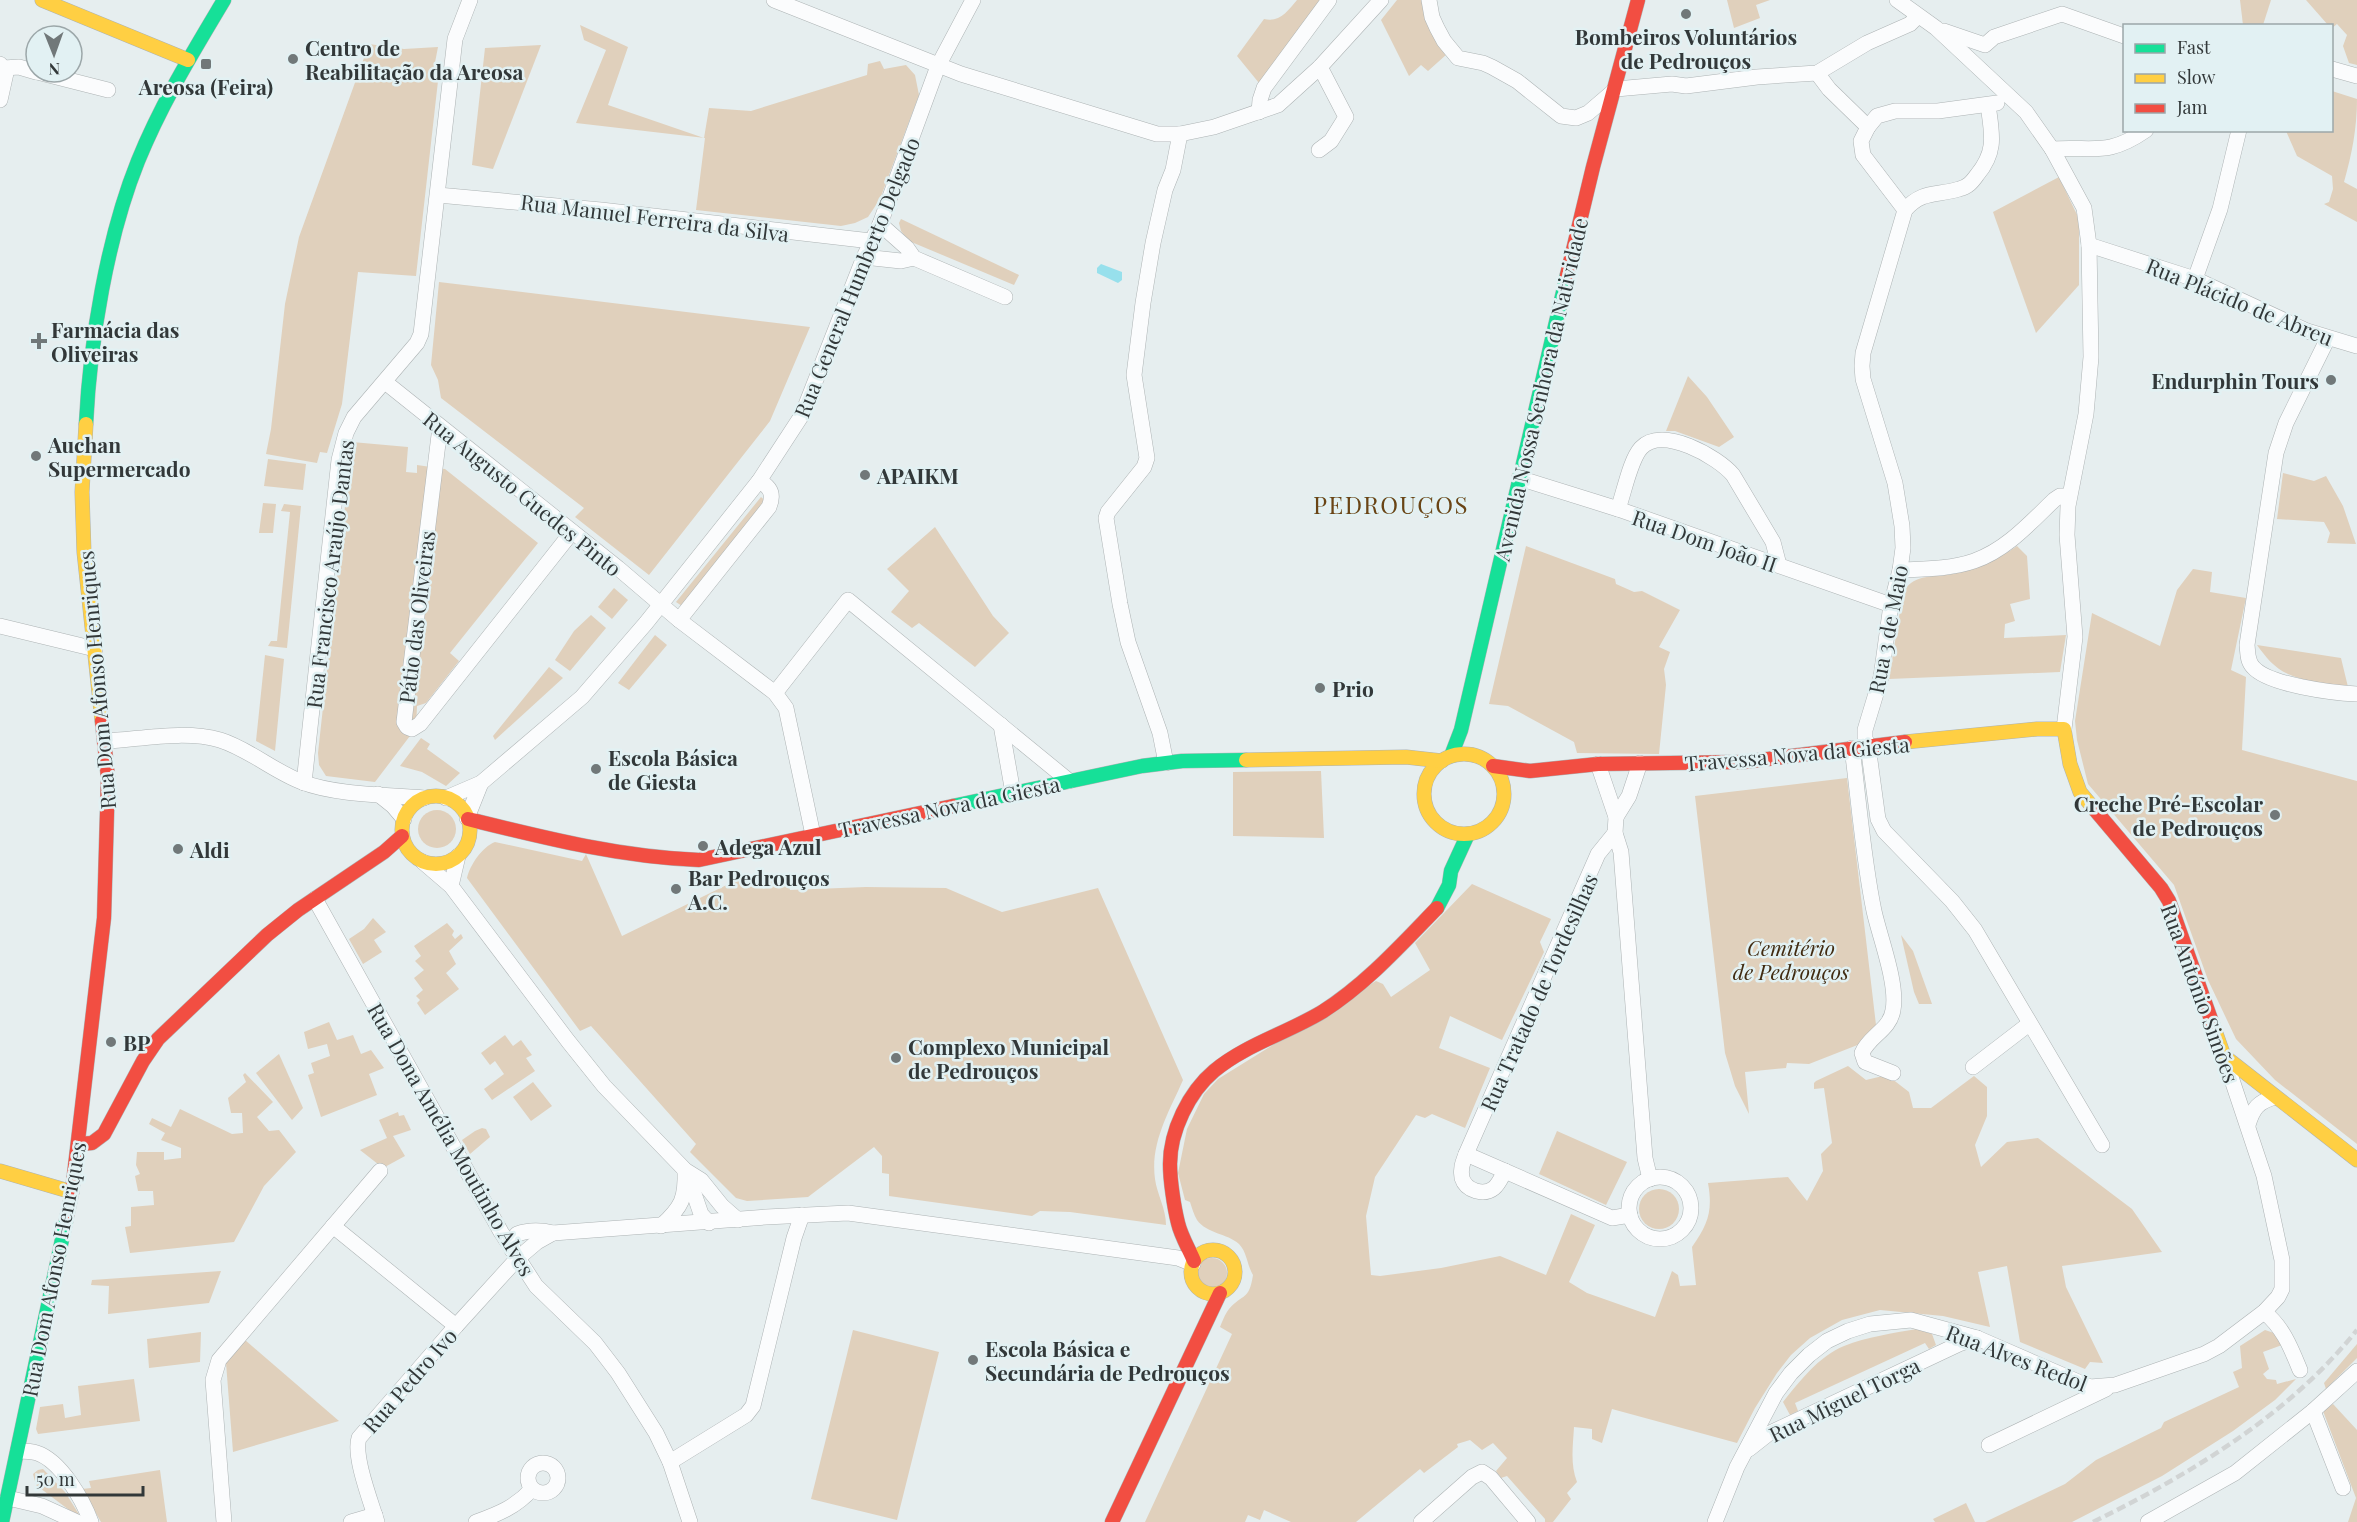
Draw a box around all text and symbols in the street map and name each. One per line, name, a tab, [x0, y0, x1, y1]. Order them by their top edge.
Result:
marker: Bombeiros Voluntários de Pedrouços	[1679, 7, 1693, 21]
place label: Bombeiros Voluntários de Pedrouços	[1575, 22, 1797, 74]
north arrow	[24, 24, 84, 84]
legend	[2123, 24, 2333, 132]
place label: Centro de Reabilitação da Areosa	[305, 33, 523, 85]
text: Fast	[2177, 35, 2211, 59]
marker: Centro de Reabilitação da Areosa	[286, 52, 300, 66]
marker: Areosa (Feira)	[199, 57, 213, 71]
text: N	[48, 59, 60, 80]
text: Slow	[2177, 65, 2215, 89]
place label: Areosa (Feira)	[138, 72, 273, 100]
text: Jam	[2176, 95, 2207, 119]
street label: Rua General Humberto Delgado	[787, 133, 925, 421]
street label: Rua Manuel Ferreira da Silva	[519, 187, 791, 247]
street label: Avenida Nossa Senhora da Natividade	[1487, 215, 1593, 564]
street label: Rua Plácido de Abreu	[2142, 251, 2338, 351]
place label: Farmácia das Oliveiras	[51, 315, 179, 367]
marker: Farmácia das Oliveiras	[32, 334, 46, 348]
place label: Endurphin Tours	[2151, 366, 2319, 394]
marker: Endurphin Tours	[2324, 373, 2338, 387]
street label: Rua Augusto Guedes Pinto	[418, 404, 628, 582]
place label: Auchan Supermercado	[47, 430, 191, 482]
street label: Rua Francisco Araújo Dantas	[299, 438, 359, 710]
marker: Auchan Supermercado	[29, 449, 43, 463]
place label: APAIKM	[876, 461, 959, 489]
marker: APAIKM	[858, 468, 872, 482]
district label: PEDROUÇOS	[1313, 488, 1469, 520]
street label: Rua Dom João II	[1629, 502, 1781, 578]
street label: Pátio das Oliveiras	[392, 529, 440, 705]
street label: Rua Dom Afonso Henriques	[71, 550, 121, 810]
street label: Rua 3 de Maio	[1861, 562, 1913, 696]
place label: Prio	[1332, 674, 1374, 702]
marker: Prio	[1313, 681, 1327, 695]
street label: Travessa Nova da Giesta	[1683, 729, 1911, 777]
place label: Escola Básica de Giesta	[608, 743, 738, 795]
marker: Escola Básica de Giesta	[589, 762, 603, 776]
street label: Travessa Nova da Giesta	[836, 769, 1063, 843]
place label: Creche Pré-Escolar de Pedrouços	[2074, 789, 2263, 841]
marker: Creche Pré-Escolar de Pedrouços	[2268, 808, 2282, 822]
place label: Adega Azul	[714, 832, 822, 860]
place label: Aldi	[189, 835, 230, 863]
marker: Adega Azul	[696, 839, 710, 853]
marker: Aldi	[171, 842, 185, 856]
place label: Bar Pedrouços A.C.	[687, 863, 830, 915]
street label: Rua Tratado de Tordesilhas	[1473, 869, 1603, 1115]
marker: Bar Pedrouços A.C.	[669, 882, 683, 896]
street label: Rua António Simões	[2156, 900, 2246, 1086]
park label: Cemitério de Pedrouços	[1733, 933, 1849, 985]
street label: Rua Dona Amélia Moutinho Alves	[362, 997, 542, 1281]
place label: BP	[123, 1028, 151, 1056]
place label: Complexo Municipal de Pedrouços	[908, 1032, 1109, 1084]
marker: BP	[104, 1035, 118, 1049]
marker: Complexo Municipal de Pedrouços	[889, 1051, 903, 1065]
street label: Rua Dom Afonso Henriques	[15, 1139, 91, 1399]
street label: Rua Alves Redol	[1943, 1317, 2091, 1397]
street label: Rua Pedro Ivo	[356, 1322, 462, 1438]
place label: Escola Básica e Secundária de Pedrouços	[985, 1334, 1230, 1386]
street label: Rua Miguel Torga	[1764, 1350, 1925, 1448]
marker: Escola Básica e Secundária de Pedrouços	[966, 1353, 980, 1367]
scale bar	[27, 1459, 142, 1497]
text: 50 m	[36, 1467, 75, 1491]

